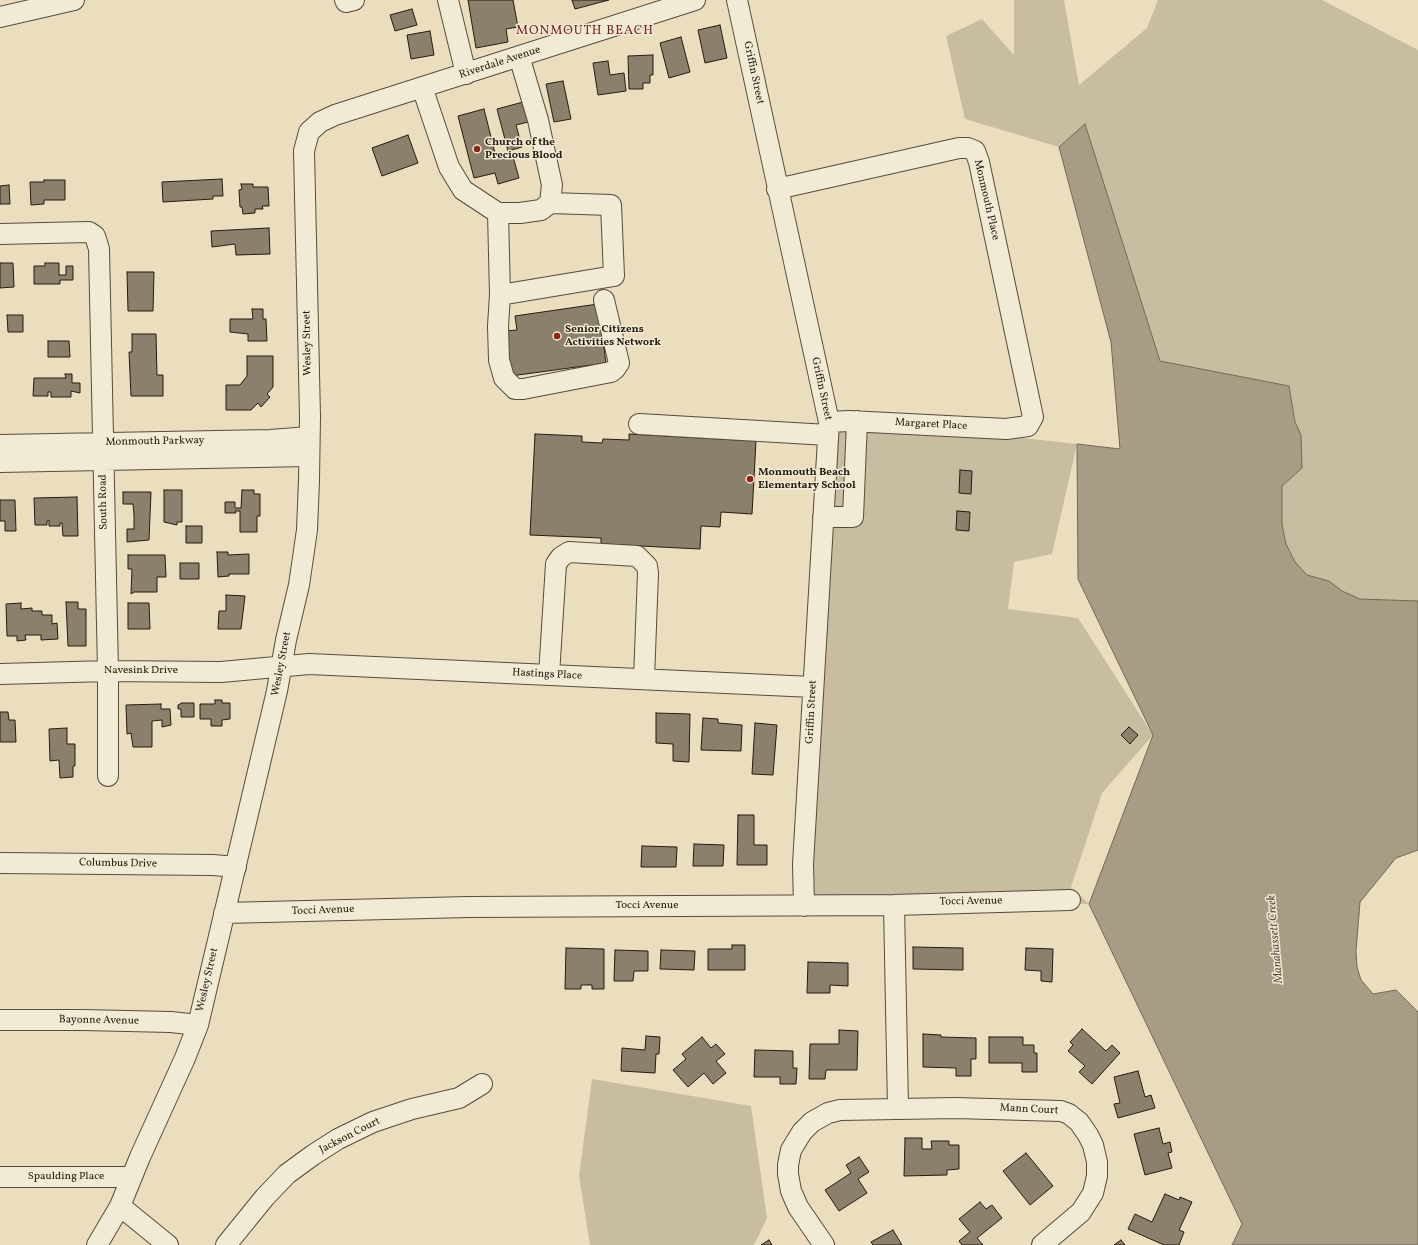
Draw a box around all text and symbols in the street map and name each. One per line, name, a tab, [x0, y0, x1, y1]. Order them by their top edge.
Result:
district label: MONMOUTH BEACH	[516, 24, 654, 40]
street label: Griffin Street	[740, 40, 766, 106]
street label: Riverdale Avenue	[458, 44, 542, 82]
place label: Church of the Precious Blood	[485, 136, 562, 162]
marker: Church of the Precious Blood	[472, 144, 482, 154]
street label: Monmouth Place	[970, 158, 1002, 242]
street label: Wesley Street	[301, 310, 315, 376]
place label: Senior Citizens Activities Network	[565, 323, 661, 349]
marker: Senior Citizens Activities Network	[552, 331, 562, 341]
street label: Griffin Street	[808, 356, 834, 422]
street label: Margaret Place	[894, 417, 968, 433]
street label: Monmouth Parkway	[105, 435, 205, 449]
place label: Monmouth Beach Elementary School	[758, 466, 856, 492]
street label: South Road	[97, 474, 111, 530]
marker: Monmouth Beach Elementary School	[745, 474, 755, 484]
street label: Wesley Street	[269, 631, 295, 697]
street label: Navesink Drive	[104, 664, 178, 678]
street label: Hastings Place	[512, 667, 582, 683]
street label: Griffin Street	[804, 680, 820, 744]
street label: Columbus Drive	[79, 857, 157, 871]
water label: Manahassett Creek	[1265, 894, 1287, 984]
street label: Tocci Avenue	[939, 895, 1003, 909]
street label: Tocci Avenue	[616, 899, 678, 913]
street label: Tocci Avenue	[291, 903, 355, 919]
street label: Wesley Street	[194, 947, 222, 1013]
street label: Bayonne Avenue	[59, 1014, 139, 1028]
street label: Mann Court	[999, 1102, 1059, 1118]
street label: Jackson Court	[317, 1115, 383, 1157]
street label: Spaulding Place	[28, 1170, 104, 1184]

